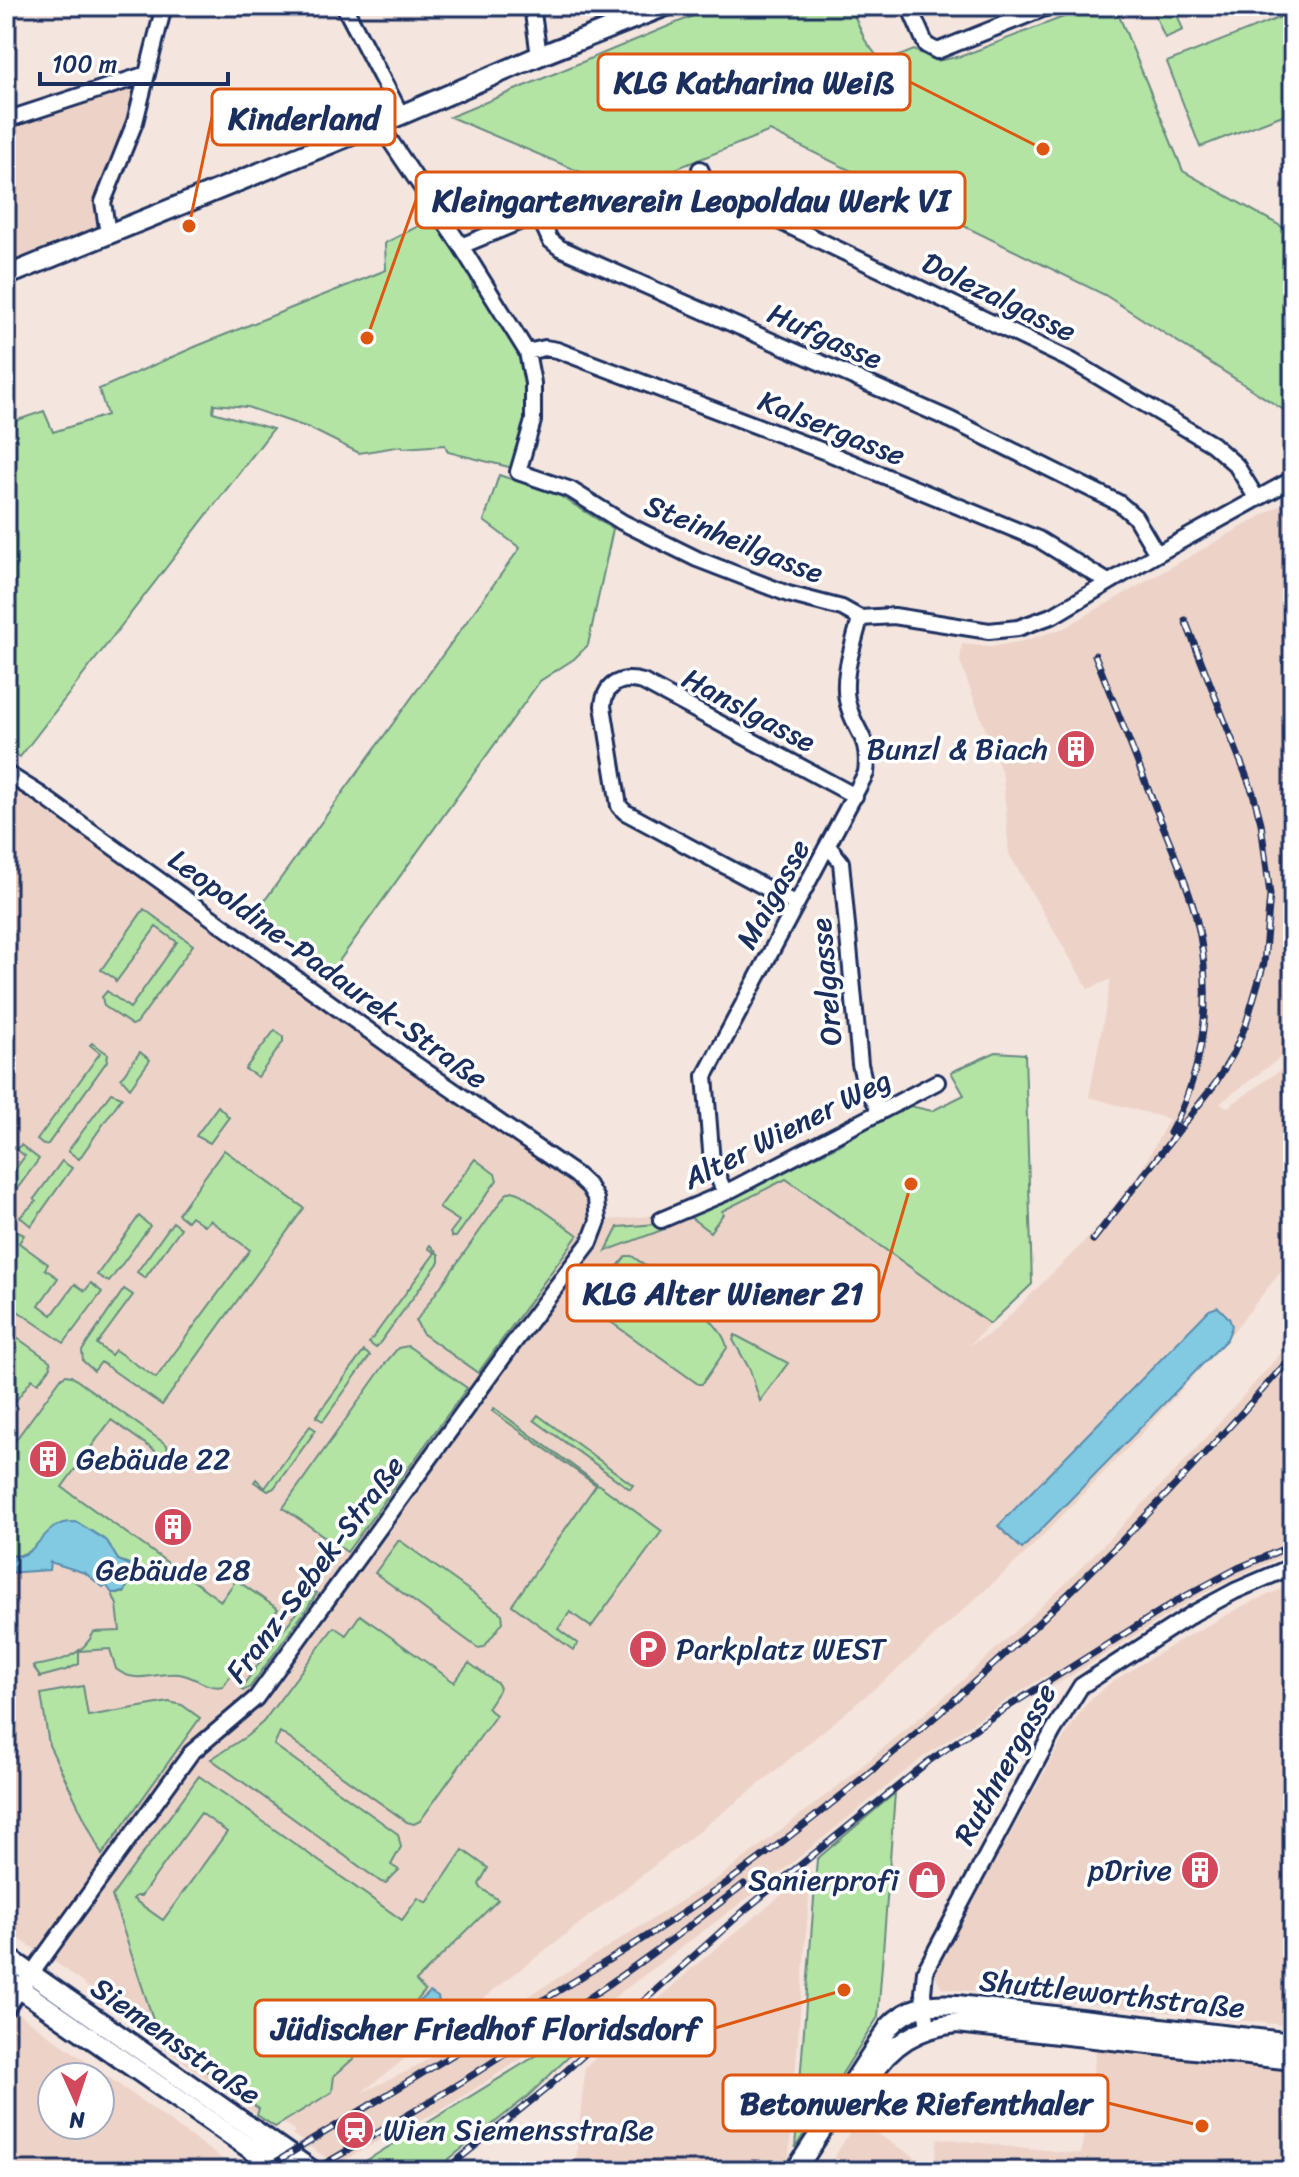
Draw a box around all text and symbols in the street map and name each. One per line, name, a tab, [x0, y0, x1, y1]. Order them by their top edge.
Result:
scale bar	[40, 36, 228, 86]
text: 100 m	[52, 43, 117, 85]
callout: KLG Katharina Weiß	[598, 54, 910, 110]
text: KLG Katharina Weiß	[613, 54, 894, 111]
callout: Kinderland	[212, 89, 395, 145]
text: Kinderland	[227, 90, 383, 147]
callout: Kleingartenverein Leopoldau Werk VI	[416, 172, 965, 228]
text: Kleingartenverein Leopoldau Werk VI	[431, 172, 952, 229]
street label: Dolezalgasse	[912, 236, 1086, 358]
street label: Hufgasse	[759, 287, 891, 385]
street label: Kalsergasse	[750, 374, 914, 482]
street label: Steinheilgasse	[636, 478, 832, 600]
street label: Hanslgasse	[672, 652, 826, 768]
place label: Bunzl & Biach	[866, 722, 1048, 776]
building icon: Bunzl & Biach	[1055, 728, 1097, 770]
street label: Maigasse	[720, 829, 826, 959]
street label: Leopoldine-Padaurek-Straße	[156, 834, 500, 1104]
street label: Orelgasse	[794, 916, 858, 1048]
street label: Alter Wiener Weg	[672, 1053, 901, 1205]
callout: KLG Alter Wiener 21	[567, 1265, 879, 1321]
text: KLG Alter Wiener 21	[582, 1265, 864, 1322]
place label: Gebäude 22	[76, 1432, 230, 1486]
building icon: Gebäude 22	[27, 1438, 69, 1480]
street label: Franz-Sebek-Straße	[211, 1443, 419, 1695]
building icon: Gebäude 28	[152, 1506, 194, 1548]
place label: Gebäude 28	[95, 1543, 251, 1597]
place label: Parkplatz WEST	[676, 1622, 888, 1676]
parking icon: Parkplatz WEST	[627, 1628, 669, 1670]
street label: Ruthnergasse	[938, 1673, 1072, 1855]
place label: pDrive	[1086, 1843, 1172, 1897]
building icon: pDrive	[1179, 1849, 1221, 1891]
place label: Sanierprofi	[748, 1853, 900, 1907]
shop icon: Sanierprofi	[906, 1859, 948, 1901]
street label: Shuttleworthstraße	[977, 1953, 1247, 2035]
street label: Siemensstraße	[79, 1962, 273, 2120]
callout: Jüdischer Friedhof Floridsdorf	[255, 2000, 715, 2056]
text: Jüdischer Friedhof Floridsdorf	[269, 2000, 704, 2057]
north arrow	[36, 2061, 116, 2141]
callout: Betonwerke Riefenthaler	[723, 2075, 1108, 2131]
text: Betonwerke Riefenthaler	[740, 2075, 1095, 2132]
text: N	[68, 2101, 87, 2140]
place label: Wien Siemensstraße	[383, 2103, 654, 2157]
station icon: Wien Siemensstraße	[334, 2109, 376, 2151]

